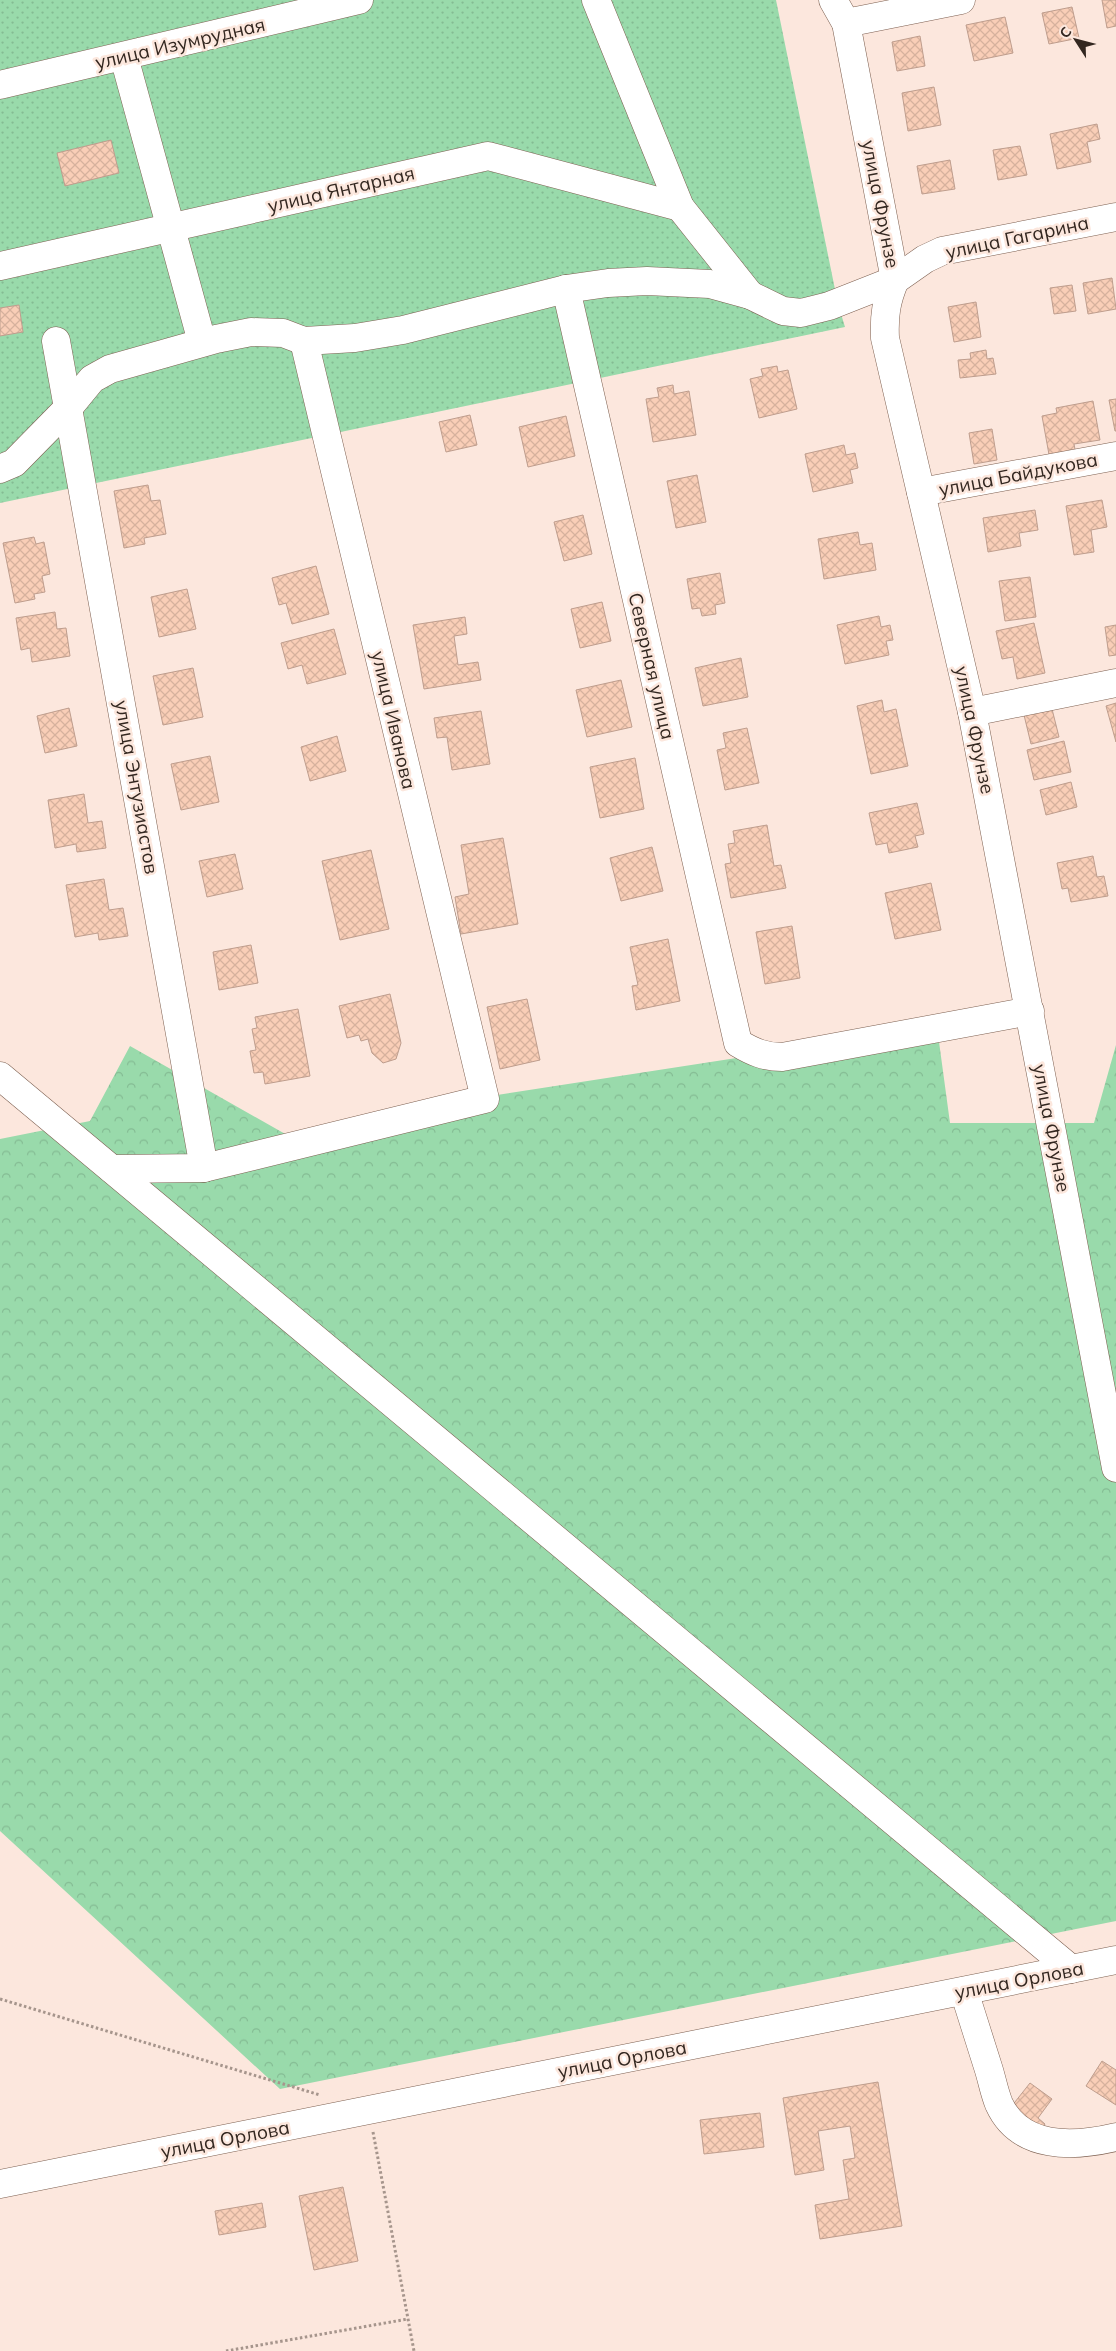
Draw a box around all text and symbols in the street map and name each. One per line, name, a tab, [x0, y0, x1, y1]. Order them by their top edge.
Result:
street label: улица Изумрудная	[93, 12, 267, 74]
north arrow	[1051, 15, 1101, 65]
text: С	[1055, 23, 1076, 42]
street label: улица Фрунзе	[857, 138, 905, 270]
street label: улица Янтарная	[265, 160, 417, 218]
street label: улица Гагарина	[943, 210, 1091, 264]
street label: улица Байдукова	[937, 447, 1099, 501]
street label: Северная улица	[623, 590, 681, 742]
street label: улица Иванова	[366, 648, 422, 792]
street label: улица Фрунзе	[950, 664, 1000, 796]
street label: улица Энтузиастов	[110, 698, 164, 876]
street label: улица Фрунзе	[1028, 1062, 1076, 1194]
street label: улица Орлова	[953, 1956, 1085, 2004]
street label: улица Орлова	[556, 2035, 688, 2083]
street label: улица Орлова	[159, 2115, 291, 2163]

